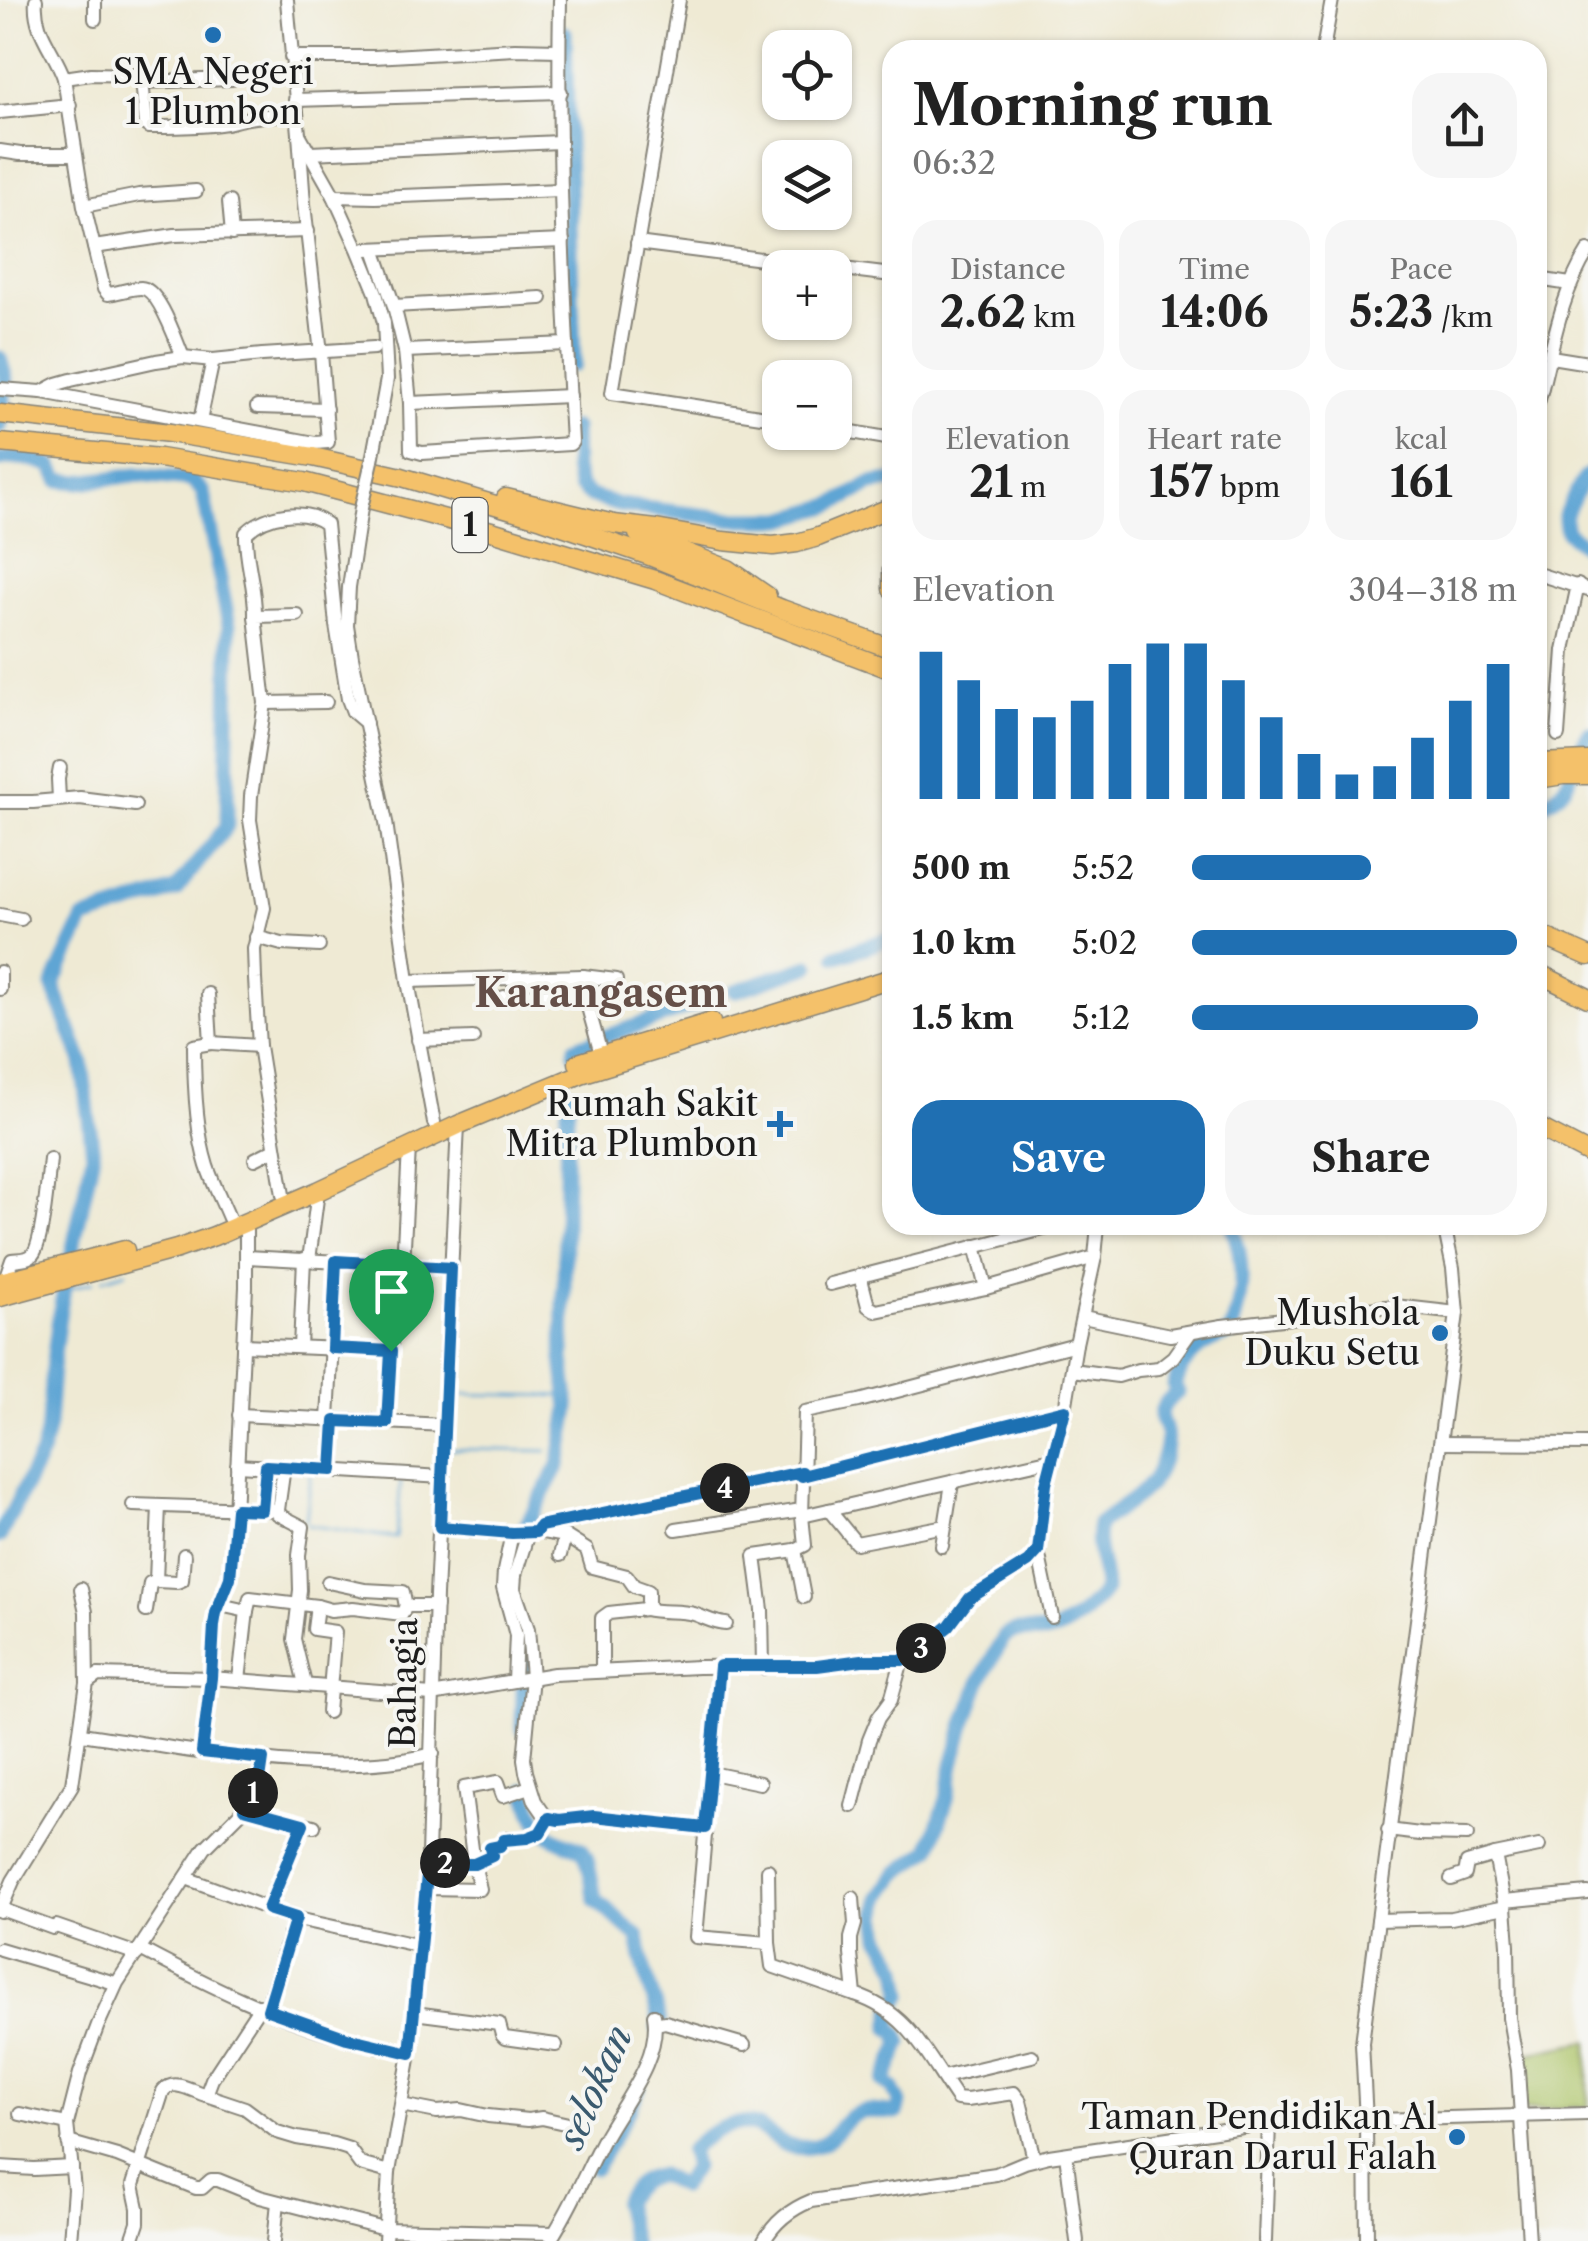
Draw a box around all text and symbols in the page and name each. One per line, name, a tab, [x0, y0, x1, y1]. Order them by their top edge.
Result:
marker: SMA Negeri 1 Plumbon	[202, 24, 224, 46]
map controls	[762, 30, 852, 450]
button: locate	[762, 30, 852, 120]
place label: SMA Negeri 1 Plumbon	[112, 50, 314, 133]
text: Morning run	[912, 72, 1273, 139]
button: share	[1412, 73, 1517, 178]
button: layers	[762, 140, 852, 230]
text: 06:32	[912, 143, 996, 182]
button: +	[762, 250, 852, 340]
text: Distance	[950, 252, 1066, 286]
text: Time	[1179, 252, 1250, 286]
text: Pace	[1390, 252, 1453, 286]
text: 2.62	[940, 286, 1026, 338]
text: 14:06	[1160, 286, 1269, 338]
text: 5:23	[1349, 286, 1433, 338]
text: km	[1026, 300, 1076, 334]
text: /km	[1433, 300, 1493, 334]
button: −	[762, 360, 852, 450]
text: Elevation	[945, 422, 1070, 456]
text: Heart rate	[1147, 422, 1282, 456]
text: kcal	[1395, 422, 1448, 456]
text: 21	[969, 456, 1013, 508]
text: 157	[1149, 456, 1213, 508]
text: 161	[1390, 456, 1453, 508]
text: m	[1013, 470, 1046, 504]
text: bpm	[1213, 470, 1280, 504]
road number: 1	[452, 498, 488, 552]
text: Elevation	[912, 570, 1055, 609]
text: 304–318 m	[1348, 570, 1517, 609]
text: 500 m	[912, 848, 1010, 887]
text: 5:52	[1072, 848, 1134, 887]
text: 1.0 km	[912, 923, 1016, 962]
text: 5:02	[1072, 923, 1137, 962]
district label: Karangasem	[474, 968, 728, 1017]
text: 1.5 km	[912, 998, 1014, 1037]
text: 5:12	[1072, 998, 1130, 1037]
place label: Rumah Sakit Mitra Plumbon	[506, 1082, 759, 1165]
button: Save	[912, 1100, 1205, 1215]
button: Share	[1225, 1100, 1517, 1215]
marker: Rumah Sakit Mitra Plumbon	[767, 1111, 793, 1137]
pin	[349, 1249, 434, 1352]
icon: arrive	[364, 1264, 419, 1319]
place label: Mushola Duku Setu	[1244, 1291, 1421, 1374]
marker: Mushola Duku Setu	[1429, 1322, 1451, 1344]
pin: 4	[700, 1463, 750, 1513]
text: 4	[717, 1471, 733, 1505]
street label: Bahagia	[381, 1617, 426, 1749]
pin: 3	[896, 1623, 946, 1673]
text: 3	[913, 1631, 929, 1665]
pin: 1	[228, 1768, 278, 1818]
text: 1	[247, 1776, 259, 1810]
pin: 2	[420, 1838, 470, 1888]
text: 2	[437, 1846, 453, 1880]
water label: selokan	[546, 2018, 642, 2157]
place label: Taman Pendidikan Al Quran Darul Falah	[1082, 2095, 1437, 2178]
marker: Taman Pendidikan Al Quran Darul Falah	[1446, 2126, 1468, 2148]

